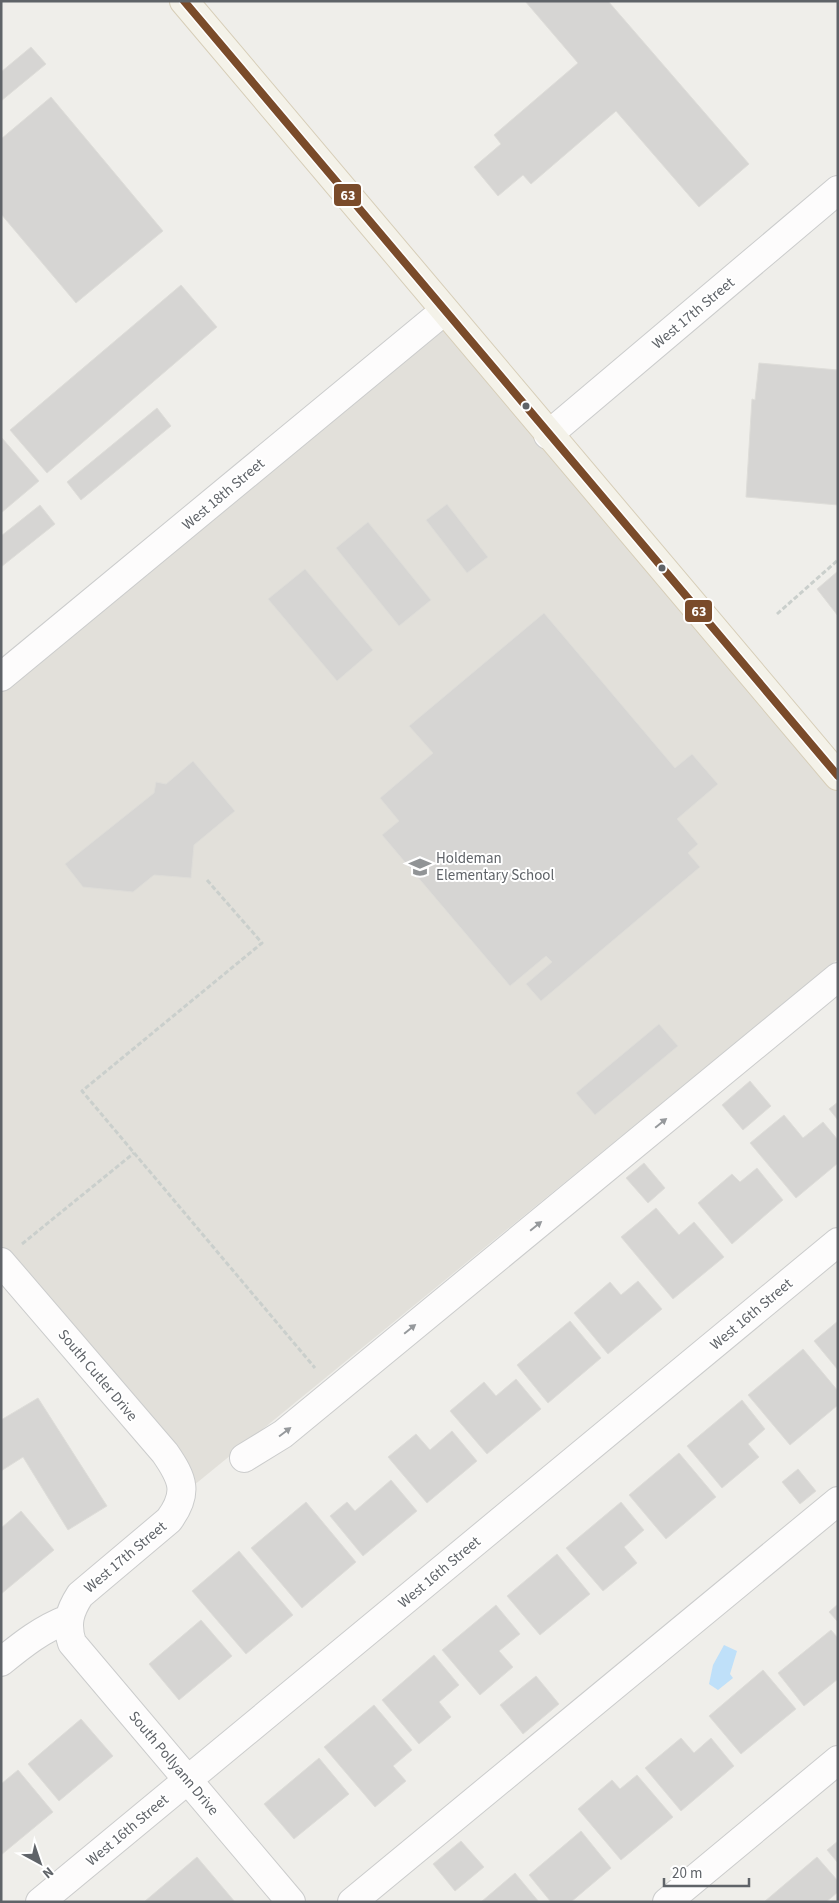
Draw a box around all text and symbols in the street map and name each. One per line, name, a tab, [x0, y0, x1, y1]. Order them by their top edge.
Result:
line badge: 63	[333, 183, 362, 207]
text: 63	[341, 186, 355, 206]
street label: West 17th Street	[647, 273, 739, 354]
unlabelled marker	[521, 401, 531, 411]
street label: West 18th Street	[177, 454, 269, 535]
unlabelled marker	[657, 563, 667, 573]
line badge: 63	[684, 599, 713, 623]
text: 63	[692, 602, 706, 622]
place label: Holdeman Elementary School	[436, 848, 554, 886]
school or university icon: Holdeman Elementary School	[407, 854, 433, 880]
one-way arrow	[654, 1117, 667, 1128]
one-way arrow	[529, 1220, 542, 1231]
street label: West 16th Street	[705, 1274, 797, 1355]
one-way arrow	[403, 1324, 416, 1335]
street label: South Cutler Drive	[53, 1325, 142, 1426]
one-way arrow	[278, 1427, 291, 1438]
street label: West 17th Street	[79, 1517, 171, 1598]
street label: West 16th Street	[393, 1532, 485, 1613]
street label: South Pollyann Drive	[124, 1707, 224, 1820]
street label: West 16th Street	[81, 1790, 173, 1871]
north arrow	[15, 1838, 65, 1888]
scale bar	[664, 1856, 749, 1888]
text: N	[38, 1862, 58, 1883]
text: 20 m	[672, 1863, 702, 1884]

